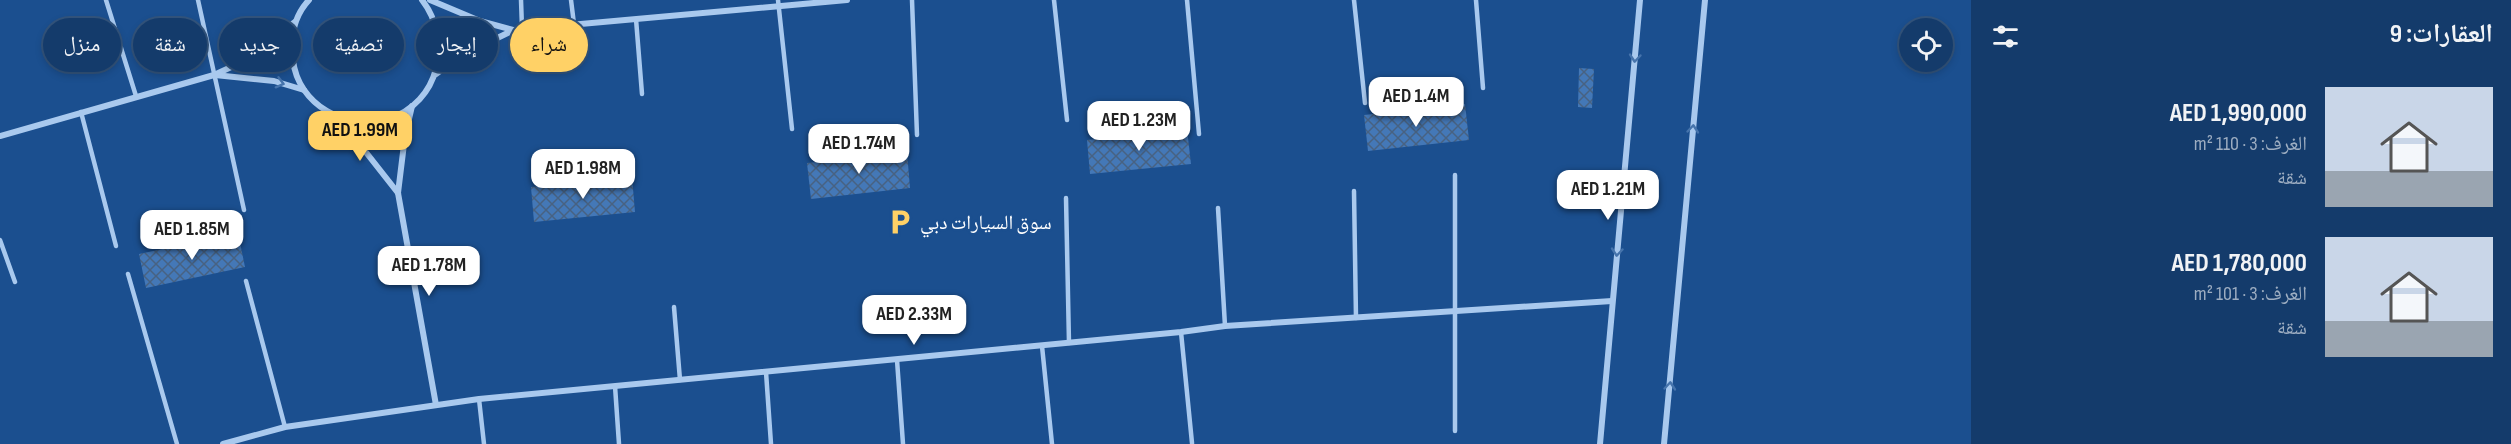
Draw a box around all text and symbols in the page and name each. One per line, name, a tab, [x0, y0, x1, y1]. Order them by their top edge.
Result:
chip: منزل	[43, 18, 121, 72]
chip: شقة	[133, 18, 207, 72]
chip: جديد	[219, 18, 301, 72]
chip: تصفية	[313, 18, 404, 72]
chip: إيجار	[416, 18, 498, 72]
chip: شراء	[510, 18, 588, 72]
map controls	[1899, 18, 1953, 72]
button: locate	[1899, 18, 1953, 72]
text: العقارات: 9	[2390, 19, 2493, 50]
icon: filters	[1989, 20, 2022, 53]
one-way arrow	[1629, 54, 1642, 63]
one-way arrow	[275, 76, 285, 89]
pin: AED 1.4M	[1354, 77, 1478, 128]
text: AED 1.4M	[1383, 84, 1449, 108]
text: AED 1,990,000	[2170, 98, 2307, 129]
pin: AED 1.23M	[1070, 101, 1208, 152]
text: AED 1.23M	[1101, 108, 1177, 132]
pin: AED 1.99M	[291, 111, 429, 162]
icon: home	[2373, 111, 2445, 183]
text: AED 1.99M	[322, 118, 398, 142]
pin: AED 1.74M	[790, 124, 928, 175]
one-way arrow	[1686, 124, 1699, 133]
text: AED 1.74M	[822, 131, 896, 155]
text: الغرف: 3 · 110 m²	[2194, 132, 2307, 156]
pin: AED 1.98M	[514, 149, 652, 200]
text: AED 1.98M	[545, 156, 621, 180]
text: شقة	[2277, 166, 2307, 190]
pin: AED 1.21M	[1539, 170, 1677, 221]
text: AED 1.21M	[1571, 177, 1645, 201]
parking icon: سوق السيارات دبي	[885, 207, 915, 237]
pin: AED 1.85M	[123, 210, 261, 261]
place label: سوق السيارات دبي	[920, 211, 1052, 238]
text: AED 1.85M	[154, 217, 230, 241]
pin: AED 1.78M	[360, 246, 498, 297]
one-way arrow	[1611, 248, 1624, 257]
text: AED 1,780,000	[2172, 248, 2307, 279]
text: AED 1.78M	[392, 253, 466, 277]
icon: home	[2373, 261, 2445, 333]
text: الغرف: 3 · 101 m²	[2194, 282, 2307, 306]
pin: AED 2.33M	[845, 295, 983, 346]
text: AED 2.33M	[876, 302, 952, 326]
text: شقة	[2277, 316, 2307, 340]
one-way arrow	[1663, 381, 1676, 390]

